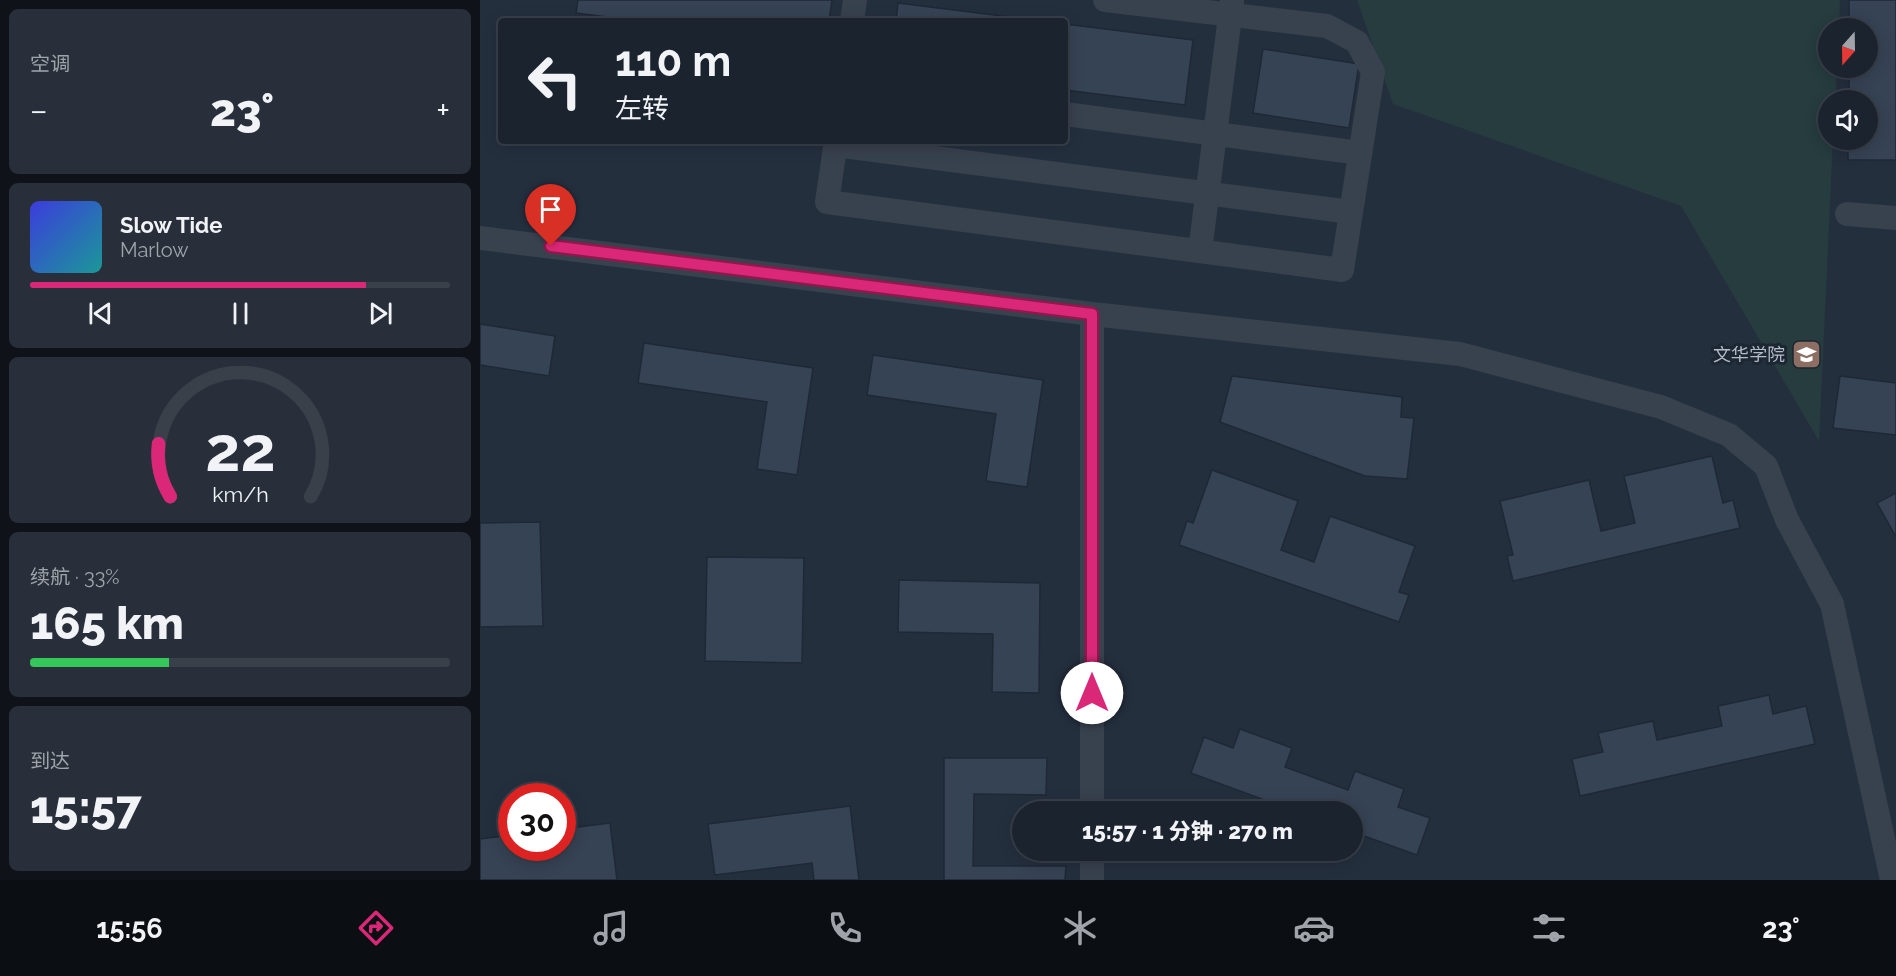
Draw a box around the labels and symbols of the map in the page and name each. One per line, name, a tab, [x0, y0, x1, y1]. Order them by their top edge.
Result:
north arrow	[1818, 18, 1878, 78]
pin	[525, 184, 576, 246]
school or university icon: 文华学院	[1790, 338, 1822, 370]
place label: 文华学院	[1713, 344, 1785, 365]
position arrow	[1060, 661, 1124, 725]
speed limit sign: 30	[498, 783, 576, 861]

